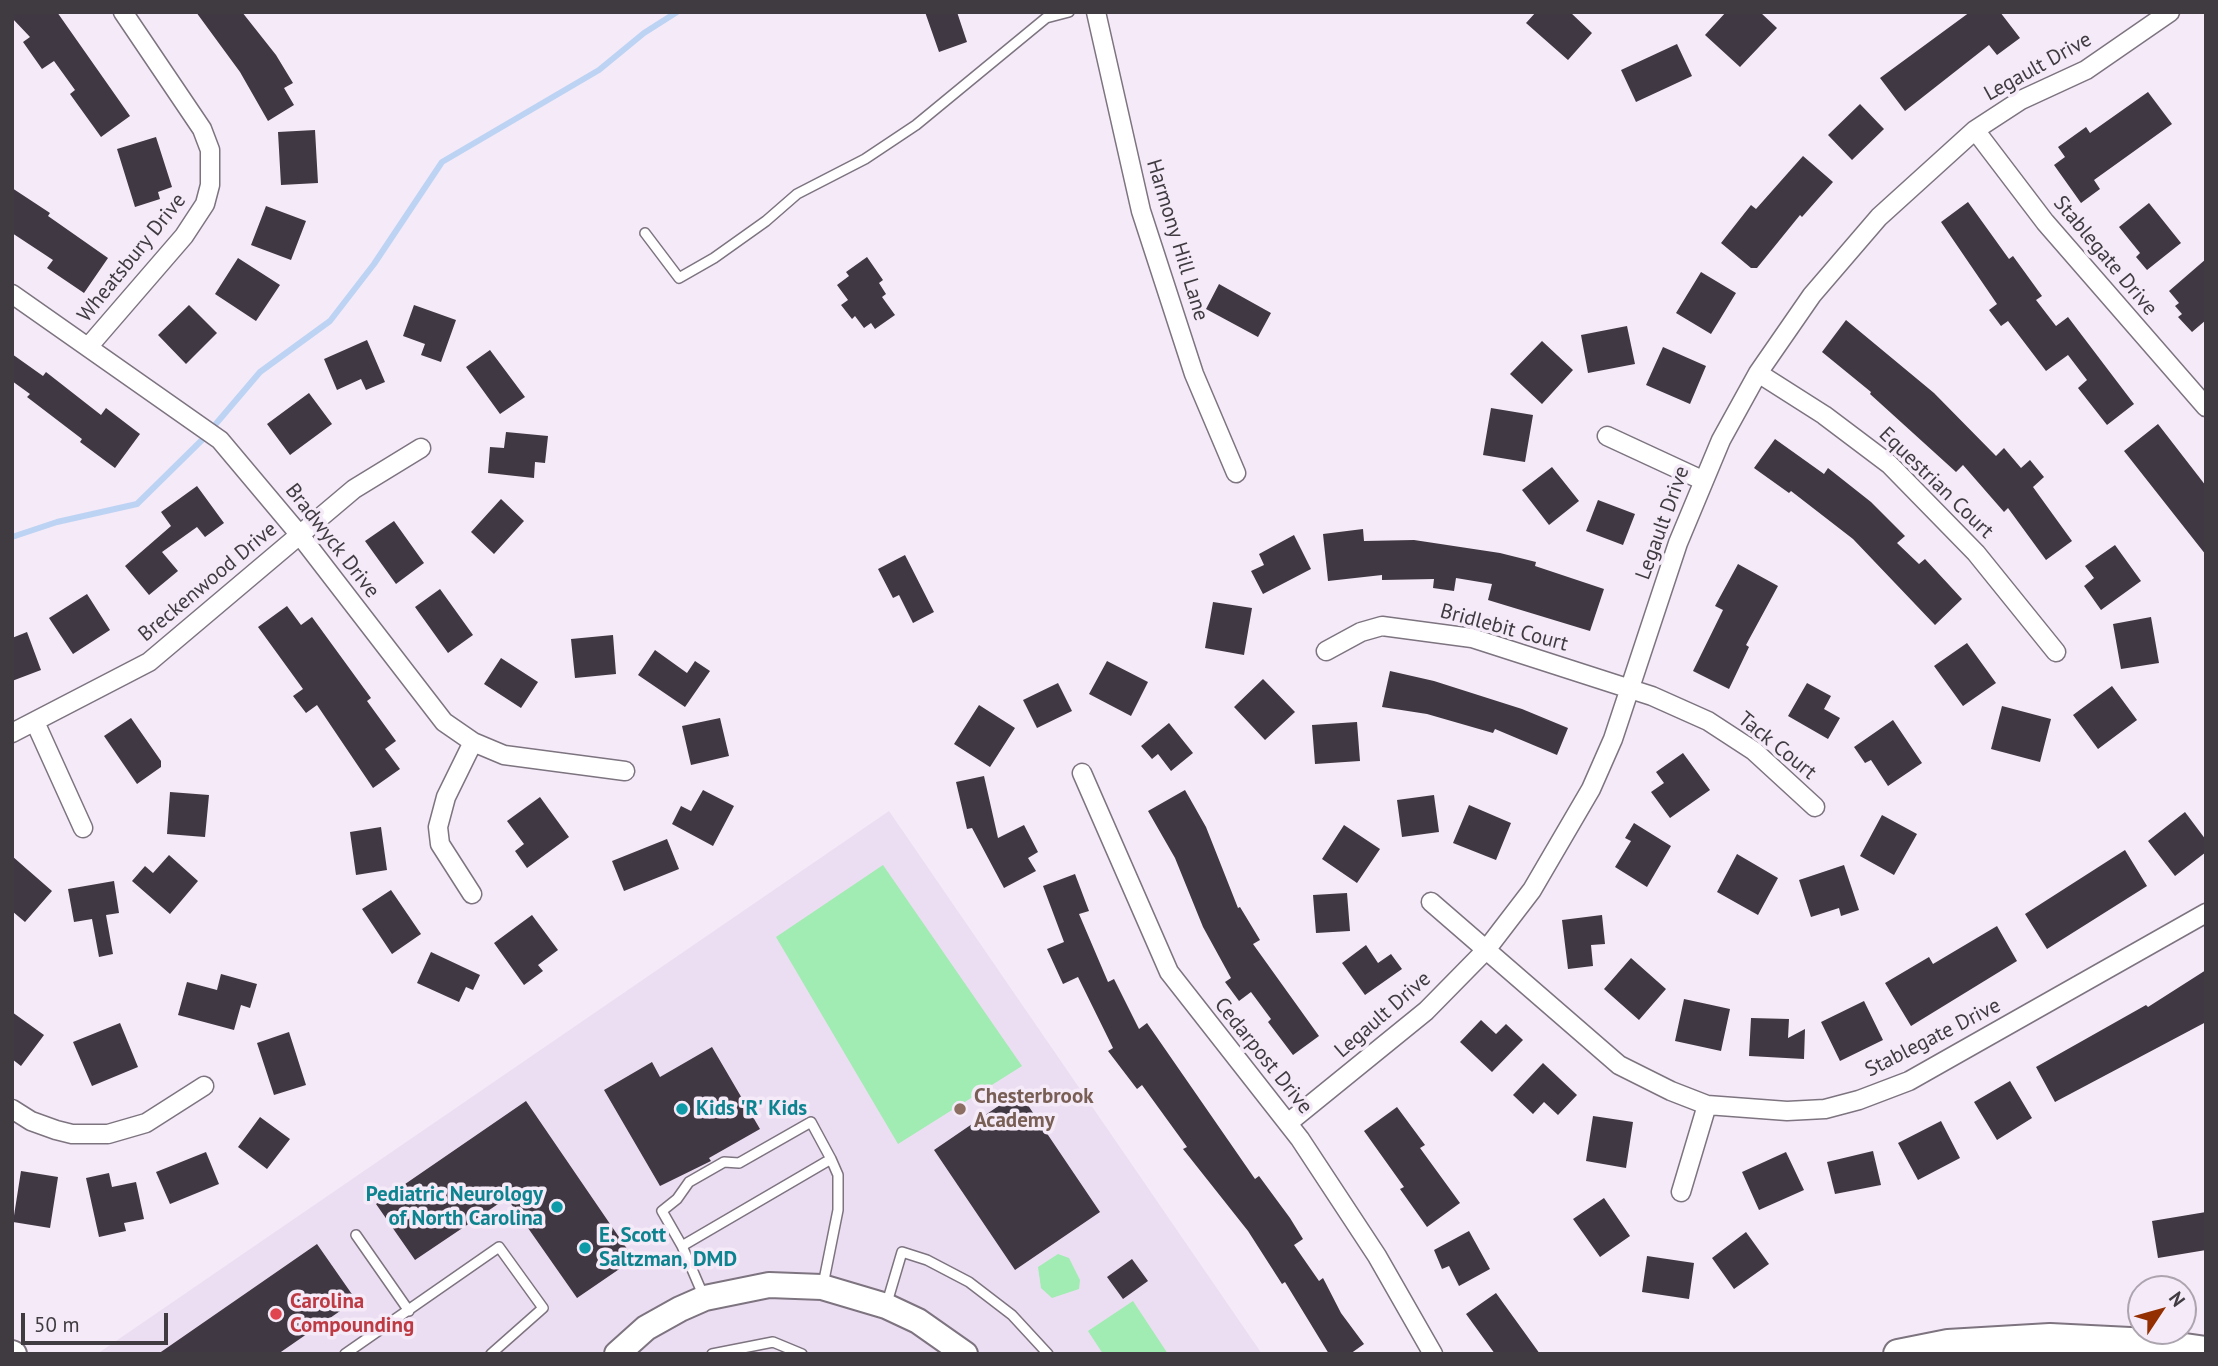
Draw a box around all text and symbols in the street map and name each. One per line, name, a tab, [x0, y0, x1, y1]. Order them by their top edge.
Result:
street label: Legault Drive	[1980, 27, 2096, 107]
street label: Harmony Hill Lane	[1140, 156, 1214, 324]
street label: Wheatsbury Drive	[72, 189, 192, 327]
street label: Stablegate Drive	[2048, 191, 2162, 321]
street label: Equestrian Court	[1873, 422, 1999, 544]
street label: Legault Drive	[1631, 463, 1695, 583]
street label: Bradwyck Drive	[279, 479, 385, 603]
street label: Breckenwood Drive	[134, 517, 282, 647]
street label: Bridlebit Court	[1437, 599, 1571, 657]
street label: Tack Court	[1733, 707, 1821, 785]
street label: Legault Drive	[1330, 966, 1436, 1064]
street label: Cedarpost Drive	[1209, 993, 1317, 1119]
street label: Stablegate Drive	[1861, 993, 2005, 1083]
place label: Chesterbrook Academy	[974, 1084, 1093, 1134]
place label: Kids 'R' Kids	[696, 1096, 807, 1122]
marker: Kids 'R' Kids	[674, 1101, 690, 1117]
marker: Chesterbrook Academy	[952, 1101, 968, 1117]
place label: Pediatric Neurology of North Carolina	[366, 1182, 543, 1232]
marker: Pediatric Neurology of North Carolina	[549, 1199, 565, 1215]
place label: E. Scott Saltzman, DMD	[599, 1223, 737, 1273]
marker: E. Scott Saltzman, DMD	[577, 1240, 593, 1256]
north arrow	[2127, 1275, 2197, 1345]
text: N	[2164, 1287, 2191, 1311]
place label: Carolina Compounding	[290, 1289, 414, 1339]
scale bar	[24, 1300, 172, 1344]
marker: Carolina Compounding	[268, 1306, 284, 1322]
text: 50 m	[34, 1311, 80, 1338]

